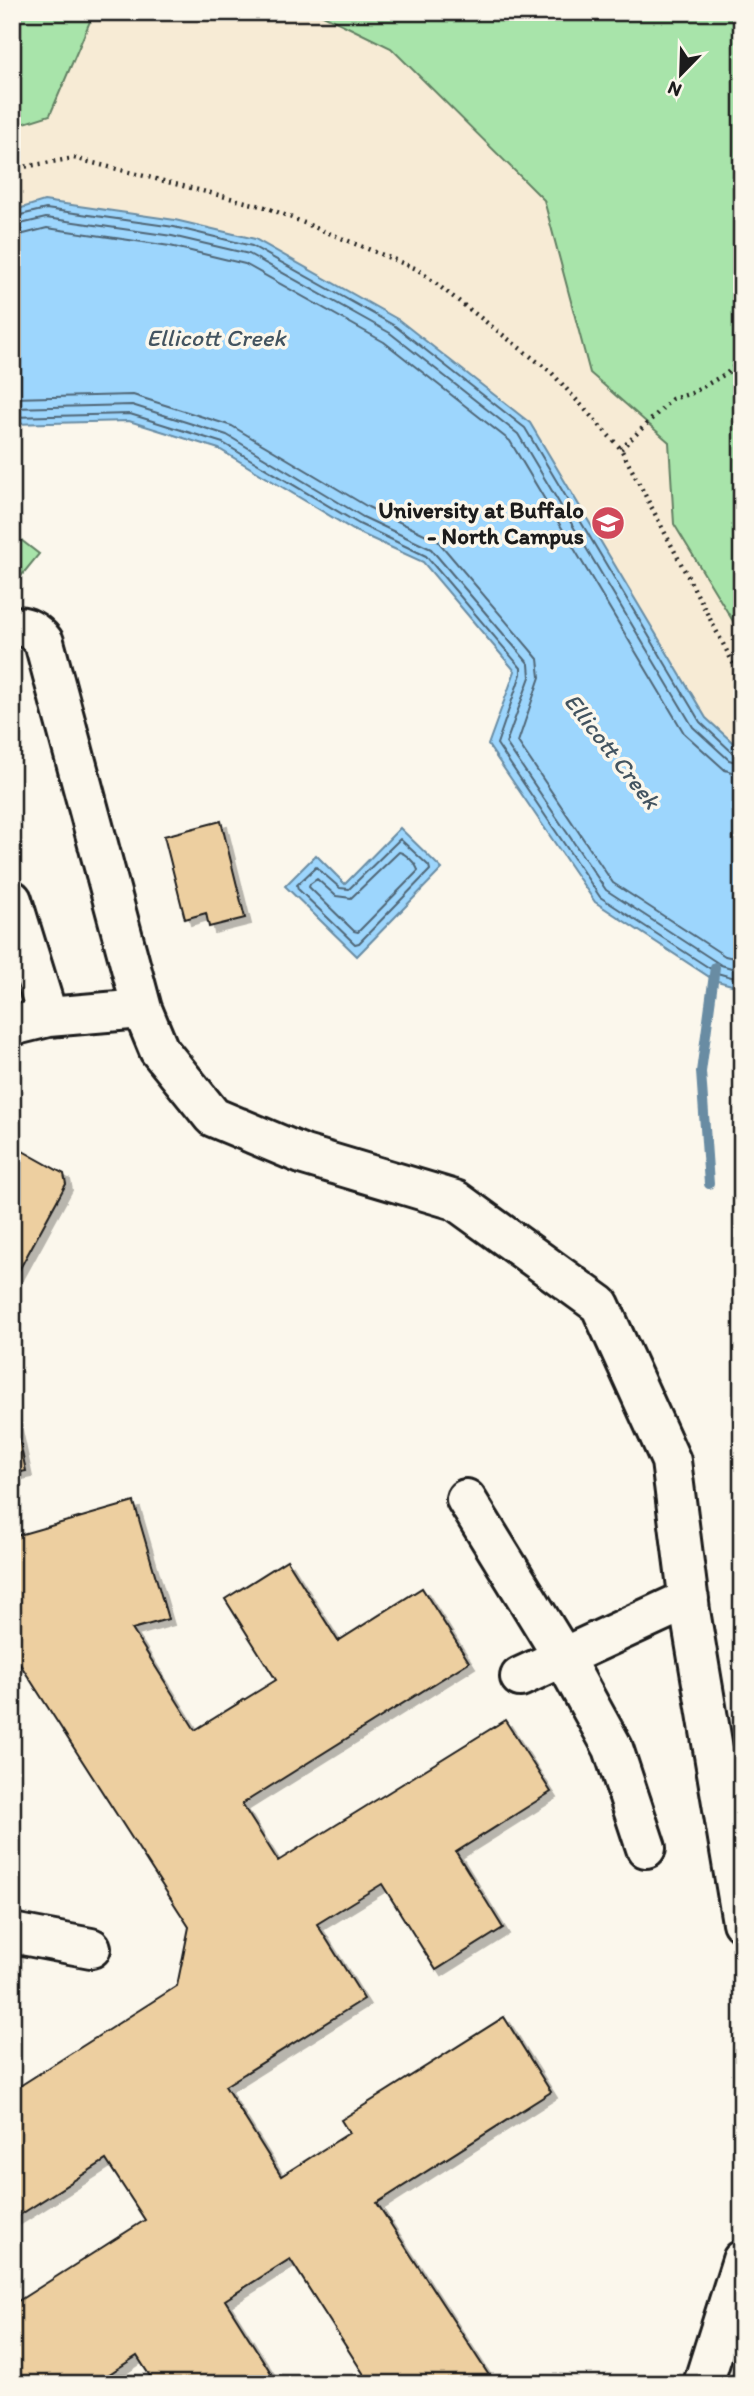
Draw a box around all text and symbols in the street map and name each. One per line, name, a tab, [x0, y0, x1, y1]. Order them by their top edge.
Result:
north arrow	[646, 38, 716, 108]
text: N	[664, 76, 685, 102]
water label: Ellicott Creek	[147, 323, 287, 352]
place label: University at Buffalo - North Campus	[378, 496, 584, 550]
school or university icon: University at Buffalo - North Campus	[589, 504, 627, 542]
water label: Ellicott Creek	[558, 687, 668, 816]

